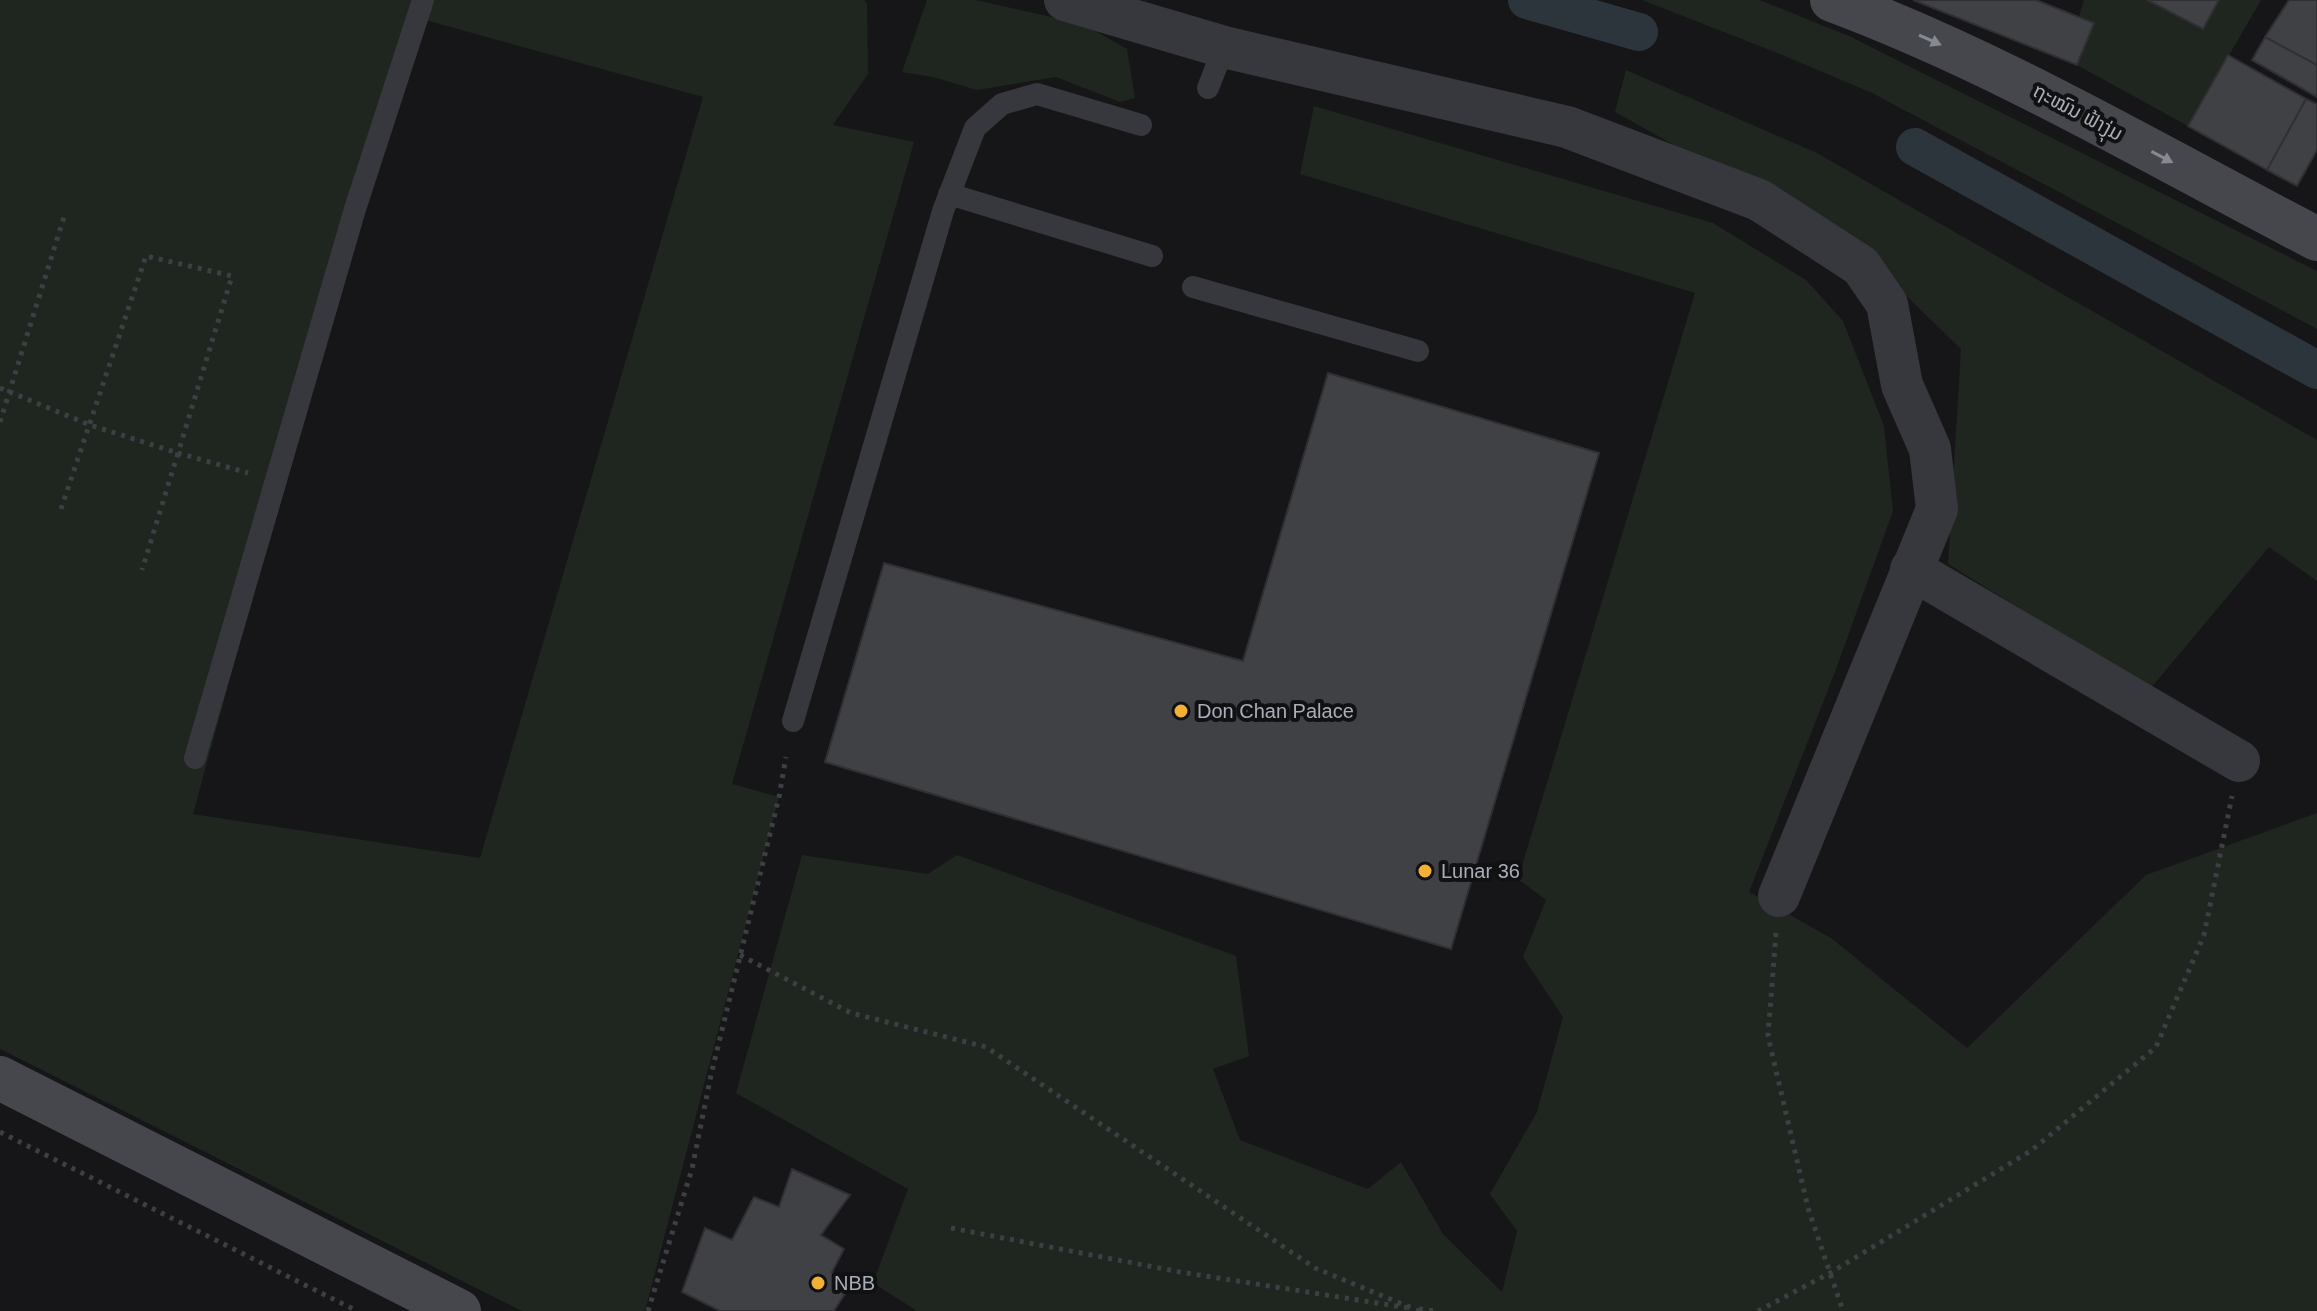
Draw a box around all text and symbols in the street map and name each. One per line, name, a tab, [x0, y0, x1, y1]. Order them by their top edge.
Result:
one-way arrow	[1918, 33, 1942, 47]
street label: ຖະໝົນ ຟ້າງຸ່ມ	[2027, 79, 2127, 149]
one-way arrow	[2151, 150, 2173, 164]
place label: Don Chan Palace	[1197, 700, 1354, 722]
marker: Don Chan Palace	[1172, 702, 1190, 720]
place label: Lunar 36	[1441, 860, 1520, 882]
marker: Lunar 36	[1416, 862, 1434, 880]
place label: NBB	[834, 1272, 875, 1294]
marker: NBB	[809, 1274, 827, 1292]

